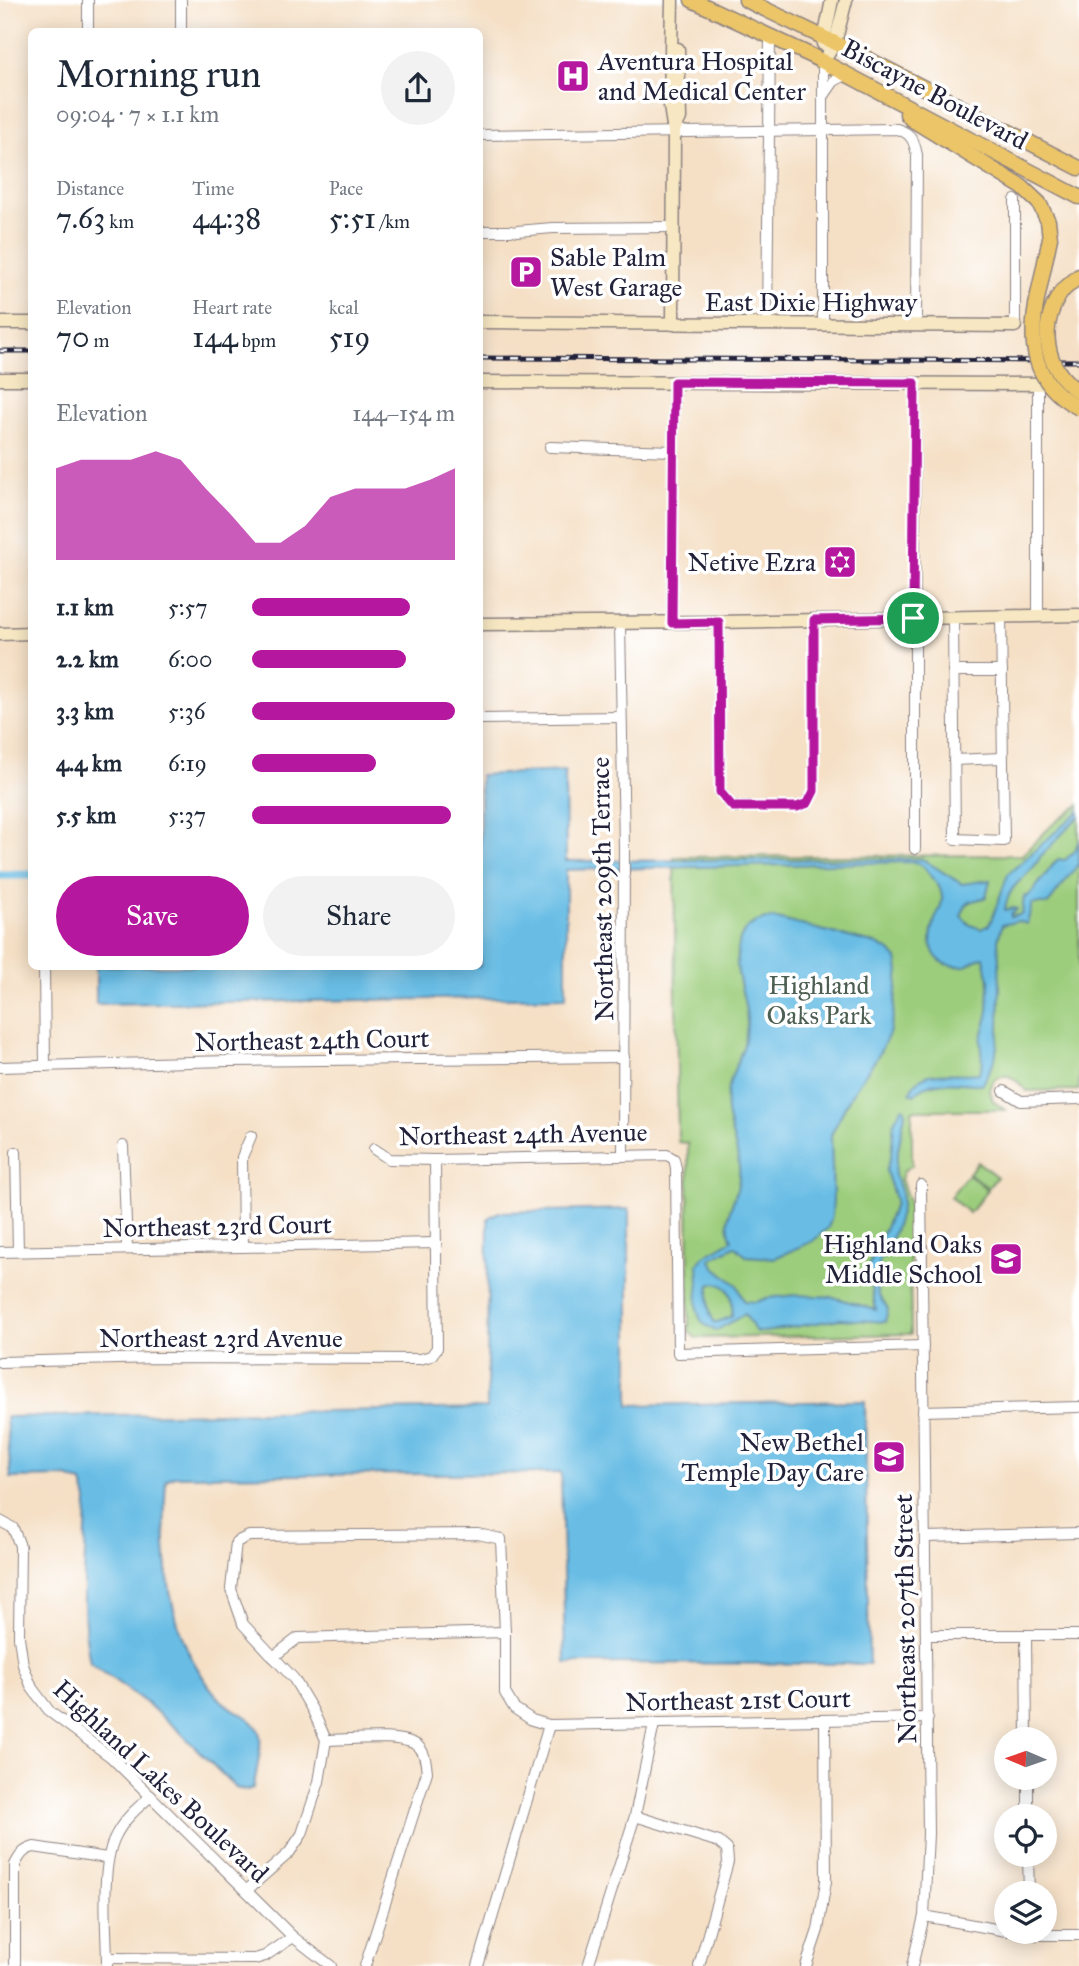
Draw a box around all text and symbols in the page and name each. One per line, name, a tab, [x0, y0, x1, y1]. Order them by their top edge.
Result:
street label: Biscayne Boulevard	[836, 31, 1034, 157]
place label: Aventura Hospital and Medical Center	[597, 45, 806, 107]
text: Morning run	[56, 51, 261, 97]
button: share	[381, 51, 455, 125]
hospital icon: Aventura Hospital and Medical Center	[554, 57, 592, 95]
text: 09:04 · 7 × 1.1 km	[56, 100, 219, 128]
text: Distance	[56, 177, 124, 200]
text: Time	[192, 177, 234, 200]
text: Pace	[329, 177, 363, 200]
text: 7.63	[56, 200, 105, 236]
text: 44:38	[192, 200, 261, 236]
text: 5:51	[329, 200, 376, 236]
text: km	[105, 210, 134, 233]
text: /km	[376, 210, 410, 233]
place label: Sable Palm West Garage	[550, 241, 683, 303]
parking icon: Sable Palm West Garage	[507, 253, 545, 291]
street label: East Dixie Highway	[705, 286, 918, 318]
text: Elevation	[56, 296, 131, 319]
text: Heart rate	[192, 296, 272, 319]
text: kcal	[329, 296, 359, 319]
text: 70	[56, 319, 89, 355]
text: 144	[192, 319, 238, 355]
text: 519	[329, 319, 370, 355]
text: m	[89, 329, 110, 352]
text: bpm	[238, 329, 276, 352]
text: Elevation	[56, 399, 147, 427]
text: 144–154 m	[352, 399, 455, 427]
synagogue icon: Netive Ezra	[821, 543, 859, 581]
place label: Netive Ezra	[688, 546, 816, 578]
pin	[883, 588, 943, 648]
text: 1.1 km	[56, 593, 114, 621]
text: 5:57	[168, 593, 207, 621]
icon: arrive	[894, 599, 932, 637]
text: 2.2 km	[56, 645, 119, 673]
text: 6:00	[168, 645, 212, 673]
text: 3.3 km	[56, 697, 114, 725]
text: 5:36	[168, 697, 205, 725]
text: 4.4 km	[56, 749, 122, 777]
text: 6:19	[168, 749, 207, 777]
street label: Northeast 209th Terrace	[584, 756, 620, 1021]
text: 5.5 km	[56, 801, 116, 829]
text: 5:37	[168, 801, 206, 829]
button: Save	[56, 876, 249, 956]
button: Share	[263, 876, 455, 956]
park label: Highland Oaks Park	[767, 969, 872, 1031]
street label: Northeast 24th Court	[194, 1022, 430, 1058]
street label: Northeast 24th Avenue	[398, 1116, 648, 1152]
street label: Northeast 23rd Court	[102, 1208, 332, 1244]
place label: Highland Oaks Middle School	[823, 1228, 982, 1290]
school or university icon: Highland Oaks Middle School	[987, 1240, 1025, 1278]
street label: Northeast 23rd Avenue	[99, 1322, 343, 1354]
place label: New Bethel Temple Day Care	[681, 1426, 864, 1488]
school or university icon: New Bethel Temple Day Care	[870, 1438, 908, 1476]
street label: Northeast 207th Street	[887, 1494, 923, 1744]
street label: Highland Lakes Boulevard	[47, 1673, 275, 1889]
street label: Northeast 21st Court	[625, 1682, 851, 1718]
north arrow	[994, 1727, 1057, 1790]
map controls	[994, 1727, 1057, 1944]
button: locate	[994, 1804, 1057, 1867]
button: layers	[994, 1881, 1057, 1944]

